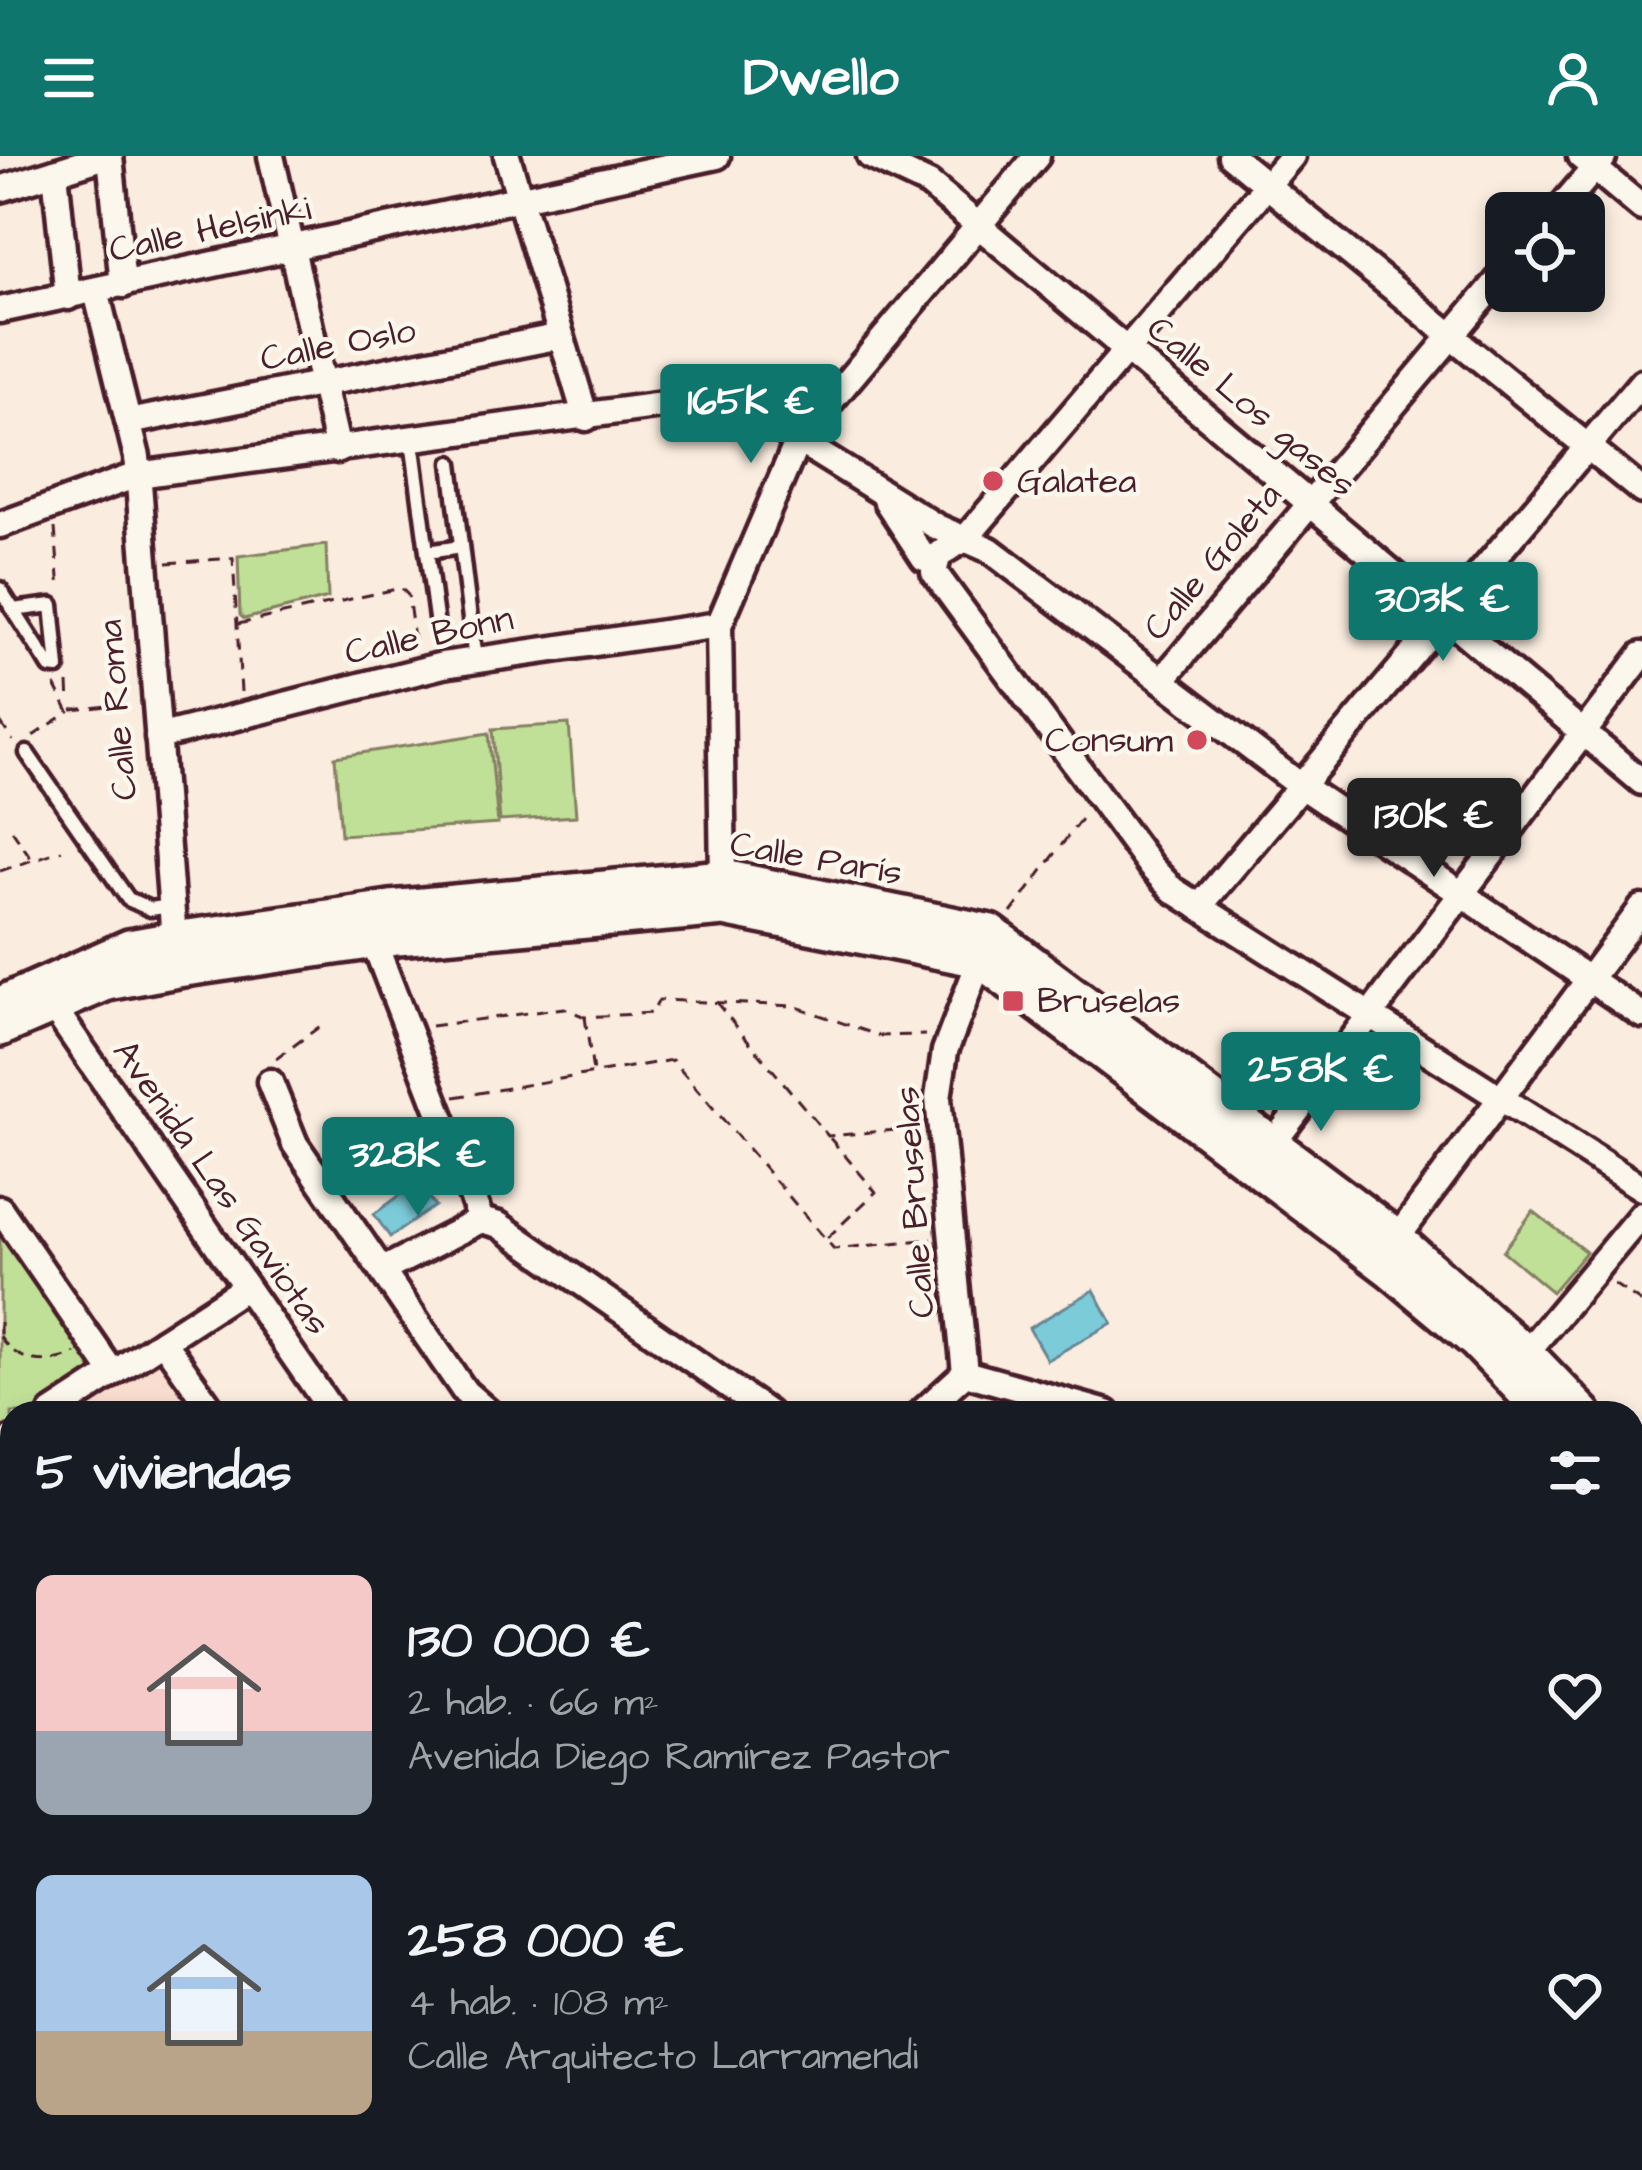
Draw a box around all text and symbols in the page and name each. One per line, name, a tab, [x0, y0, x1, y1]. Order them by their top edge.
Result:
text: Dwello	[743, 41, 899, 116]
icon: menu	[36, 45, 102, 111]
icon: person	[1540, 45, 1606, 111]
street label: Calle Helsinki	[104, 184, 316, 276]
map controls	[1485, 192, 1605, 312]
button: locate	[1485, 192, 1605, 312]
street label: Calle Los gases	[1135, 304, 1367, 511]
street label: Calle Oslo	[256, 305, 420, 385]
pin: 165K €	[653, 364, 849, 466]
text: 165K €	[687, 376, 815, 430]
place label: Galatea	[1017, 456, 1137, 507]
marker: Galatea	[980, 468, 1006, 494]
street label: Calle Goleta	[1132, 472, 1294, 652]
pin: 303K €	[1345, 562, 1541, 664]
text: 303K €	[1376, 574, 1510, 628]
street label: Calle Bonn	[340, 593, 518, 679]
street label: Calle Roma	[85, 617, 151, 803]
place label: Consum	[1045, 715, 1173, 766]
marker: Consum	[1184, 727, 1210, 753]
pin: 130K €	[1336, 778, 1532, 880]
text: 130K €	[1374, 790, 1494, 844]
street label: Calle París	[726, 819, 906, 899]
place label: Bruselas	[1037, 976, 1180, 1027]
marker: Bruselas	[1000, 988, 1026, 1014]
street label: Avenida Las Gaviotas	[100, 1030, 342, 1346]
pin: 258K €	[1223, 1032, 1419, 1134]
text: 258K €	[1248, 1044, 1394, 1098]
street label: Calle Bruselas	[881, 1084, 949, 1320]
pin: 328K €	[320, 1117, 516, 1219]
text: 328K €	[349, 1129, 487, 1183]
text: 5 viviendas	[36, 1438, 292, 1509]
icon: filters	[1542, 1440, 1608, 1506]
text: 130 000 €	[408, 1606, 651, 1677]
icon: home	[132, 1623, 276, 1767]
icon: heart	[1542, 1662, 1608, 1728]
text: 2 hab. · 66 m²	[408, 1677, 659, 1731]
text: Avenida Diego Ramírez Pastor	[408, 1731, 950, 1785]
text: 258 000 €	[408, 1906, 684, 1977]
icon: home	[132, 1923, 276, 2067]
icon: heart	[1542, 1962, 1608, 2028]
text: 4 hab. · 108 m²	[408, 1977, 669, 2031]
text: Calle Arquitecto Larramendi	[408, 2031, 918, 2085]

